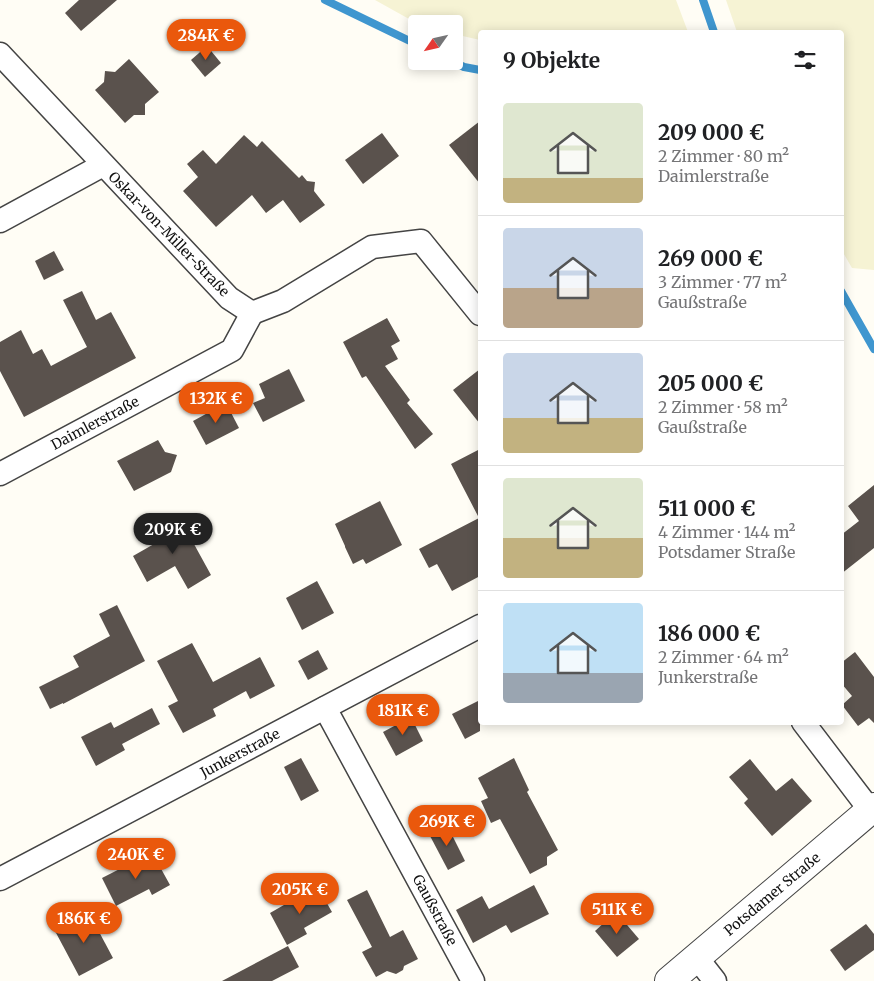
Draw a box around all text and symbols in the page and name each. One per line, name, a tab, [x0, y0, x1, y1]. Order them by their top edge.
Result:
north arrow	[408, 15, 462, 70]
map controls	[408, 15, 463, 70]
pin: 284K €	[165, 18, 247, 61]
text: 284K €	[178, 25, 234, 45]
icon: filters	[791, 46, 819, 74]
text: 9 Objekte	[503, 47, 600, 74]
text: 209 000 €	[658, 119, 764, 146]
icon: home	[543, 123, 603, 183]
text: 2 Zimmer · 80 m²	[658, 146, 789, 166]
text: Daimlerstraße	[658, 166, 769, 186]
street label: Oskar-von-Miller-Straße	[105, 168, 233, 300]
text: 269 000 €	[658, 245, 763, 272]
icon: home	[543, 248, 603, 308]
text: 3 Zimmer · 77 m²	[658, 272, 787, 292]
text: Gaußstraße	[658, 292, 747, 312]
text: 205 000 €	[658, 370, 763, 397]
icon: home	[543, 373, 603, 433]
pin: 132K €	[175, 382, 257, 424]
text: 132K €	[190, 388, 242, 408]
street label: Daimlerstraße	[48, 392, 142, 454]
text: 2 Zimmer · 58 m²	[658, 397, 788, 417]
text: Gaußstraße	[658, 417, 747, 437]
text: 511 000 €	[658, 495, 756, 522]
icon: home	[543, 498, 603, 558]
pin: 209K €	[132, 512, 214, 555]
text: 209K €	[145, 519, 201, 539]
text: 4 Zimmer · 144 m²	[658, 522, 796, 542]
text: Potsdamer Straße	[658, 542, 795, 562]
text: 186 000 €	[658, 620, 760, 647]
icon: home	[543, 623, 603, 683]
text: 2 Zimmer · 64 m²	[658, 647, 789, 667]
text: Junkerstraße	[658, 667, 758, 687]
pin: 181K €	[362, 694, 444, 736]
text: 181K €	[377, 700, 429, 720]
street label: Junkerstraße	[196, 725, 283, 782]
pin: 269K €	[406, 804, 488, 847]
text: 269K €	[419, 811, 475, 831]
pin: 240K €	[95, 838, 177, 880]
text: 240K €	[108, 844, 164, 864]
street label: Potsdamer Straße	[720, 848, 824, 940]
street label: Gaußstraße	[409, 871, 461, 949]
pin: 205K €	[259, 872, 341, 915]
text: 205K €	[272, 879, 328, 899]
pin: 511K €	[576, 892, 658, 935]
text: 511K €	[592, 899, 642, 919]
pin: 186K €	[43, 902, 125, 944]
text: 186K €	[57, 908, 111, 928]

